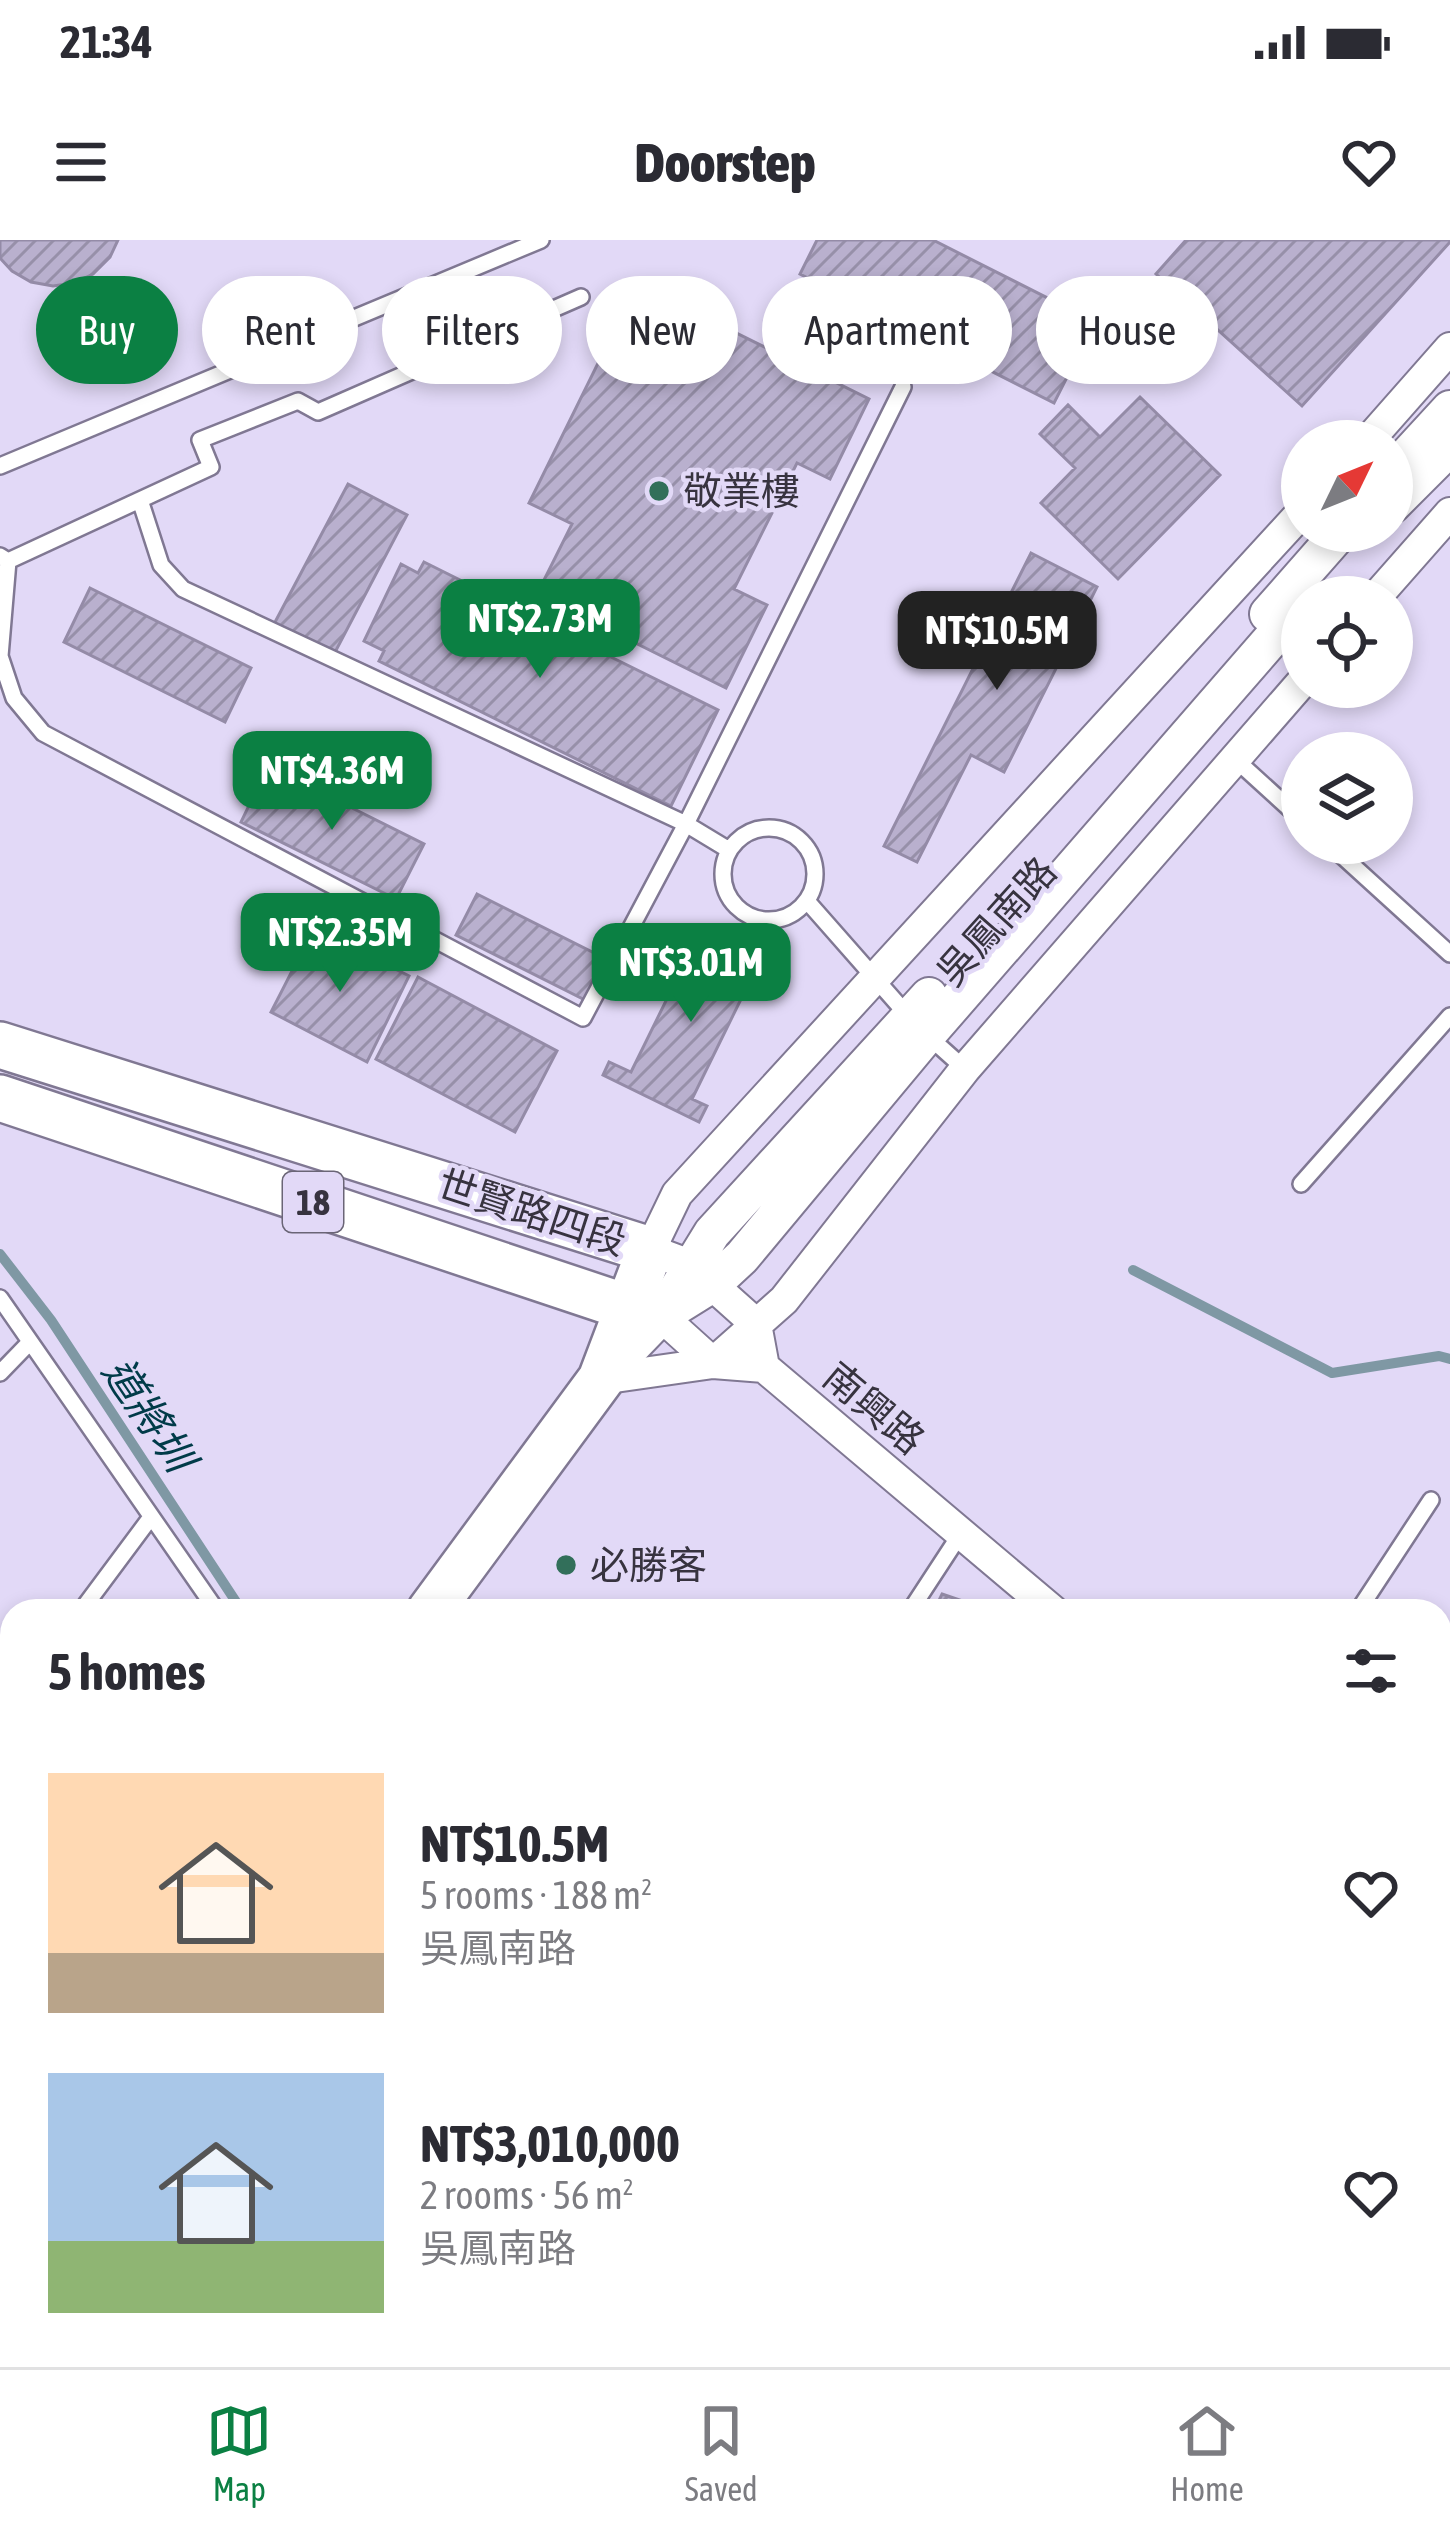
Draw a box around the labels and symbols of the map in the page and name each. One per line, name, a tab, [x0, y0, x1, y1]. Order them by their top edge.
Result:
north arrow	[1281, 420, 1413, 552]
place label: 敬業樓	[683, 469, 800, 513]
marker: 敬業樓	[646, 478, 672, 504]
pin: NT$2.73M	[416, 579, 664, 681]
pin: NT$10.5M	[873, 591, 1121, 693]
pin: NT$4.36M	[208, 731, 456, 833]
street label: 吳鳳南路	[927, 848, 1065, 994]
pin: NT$2.35M	[216, 893, 464, 995]
pin: NT$3.01M	[567, 923, 815, 1025]
street label: 世賢路四段	[432, 1161, 632, 1263]
road number: 18	[283, 1172, 343, 1232]
water label: 道將圳	[94, 1348, 207, 1485]
street label: 南興路	[815, 1354, 933, 1462]
place label: 必勝客	[590, 1543, 707, 1587]
marker: 必勝客	[553, 1552, 579, 1578]

